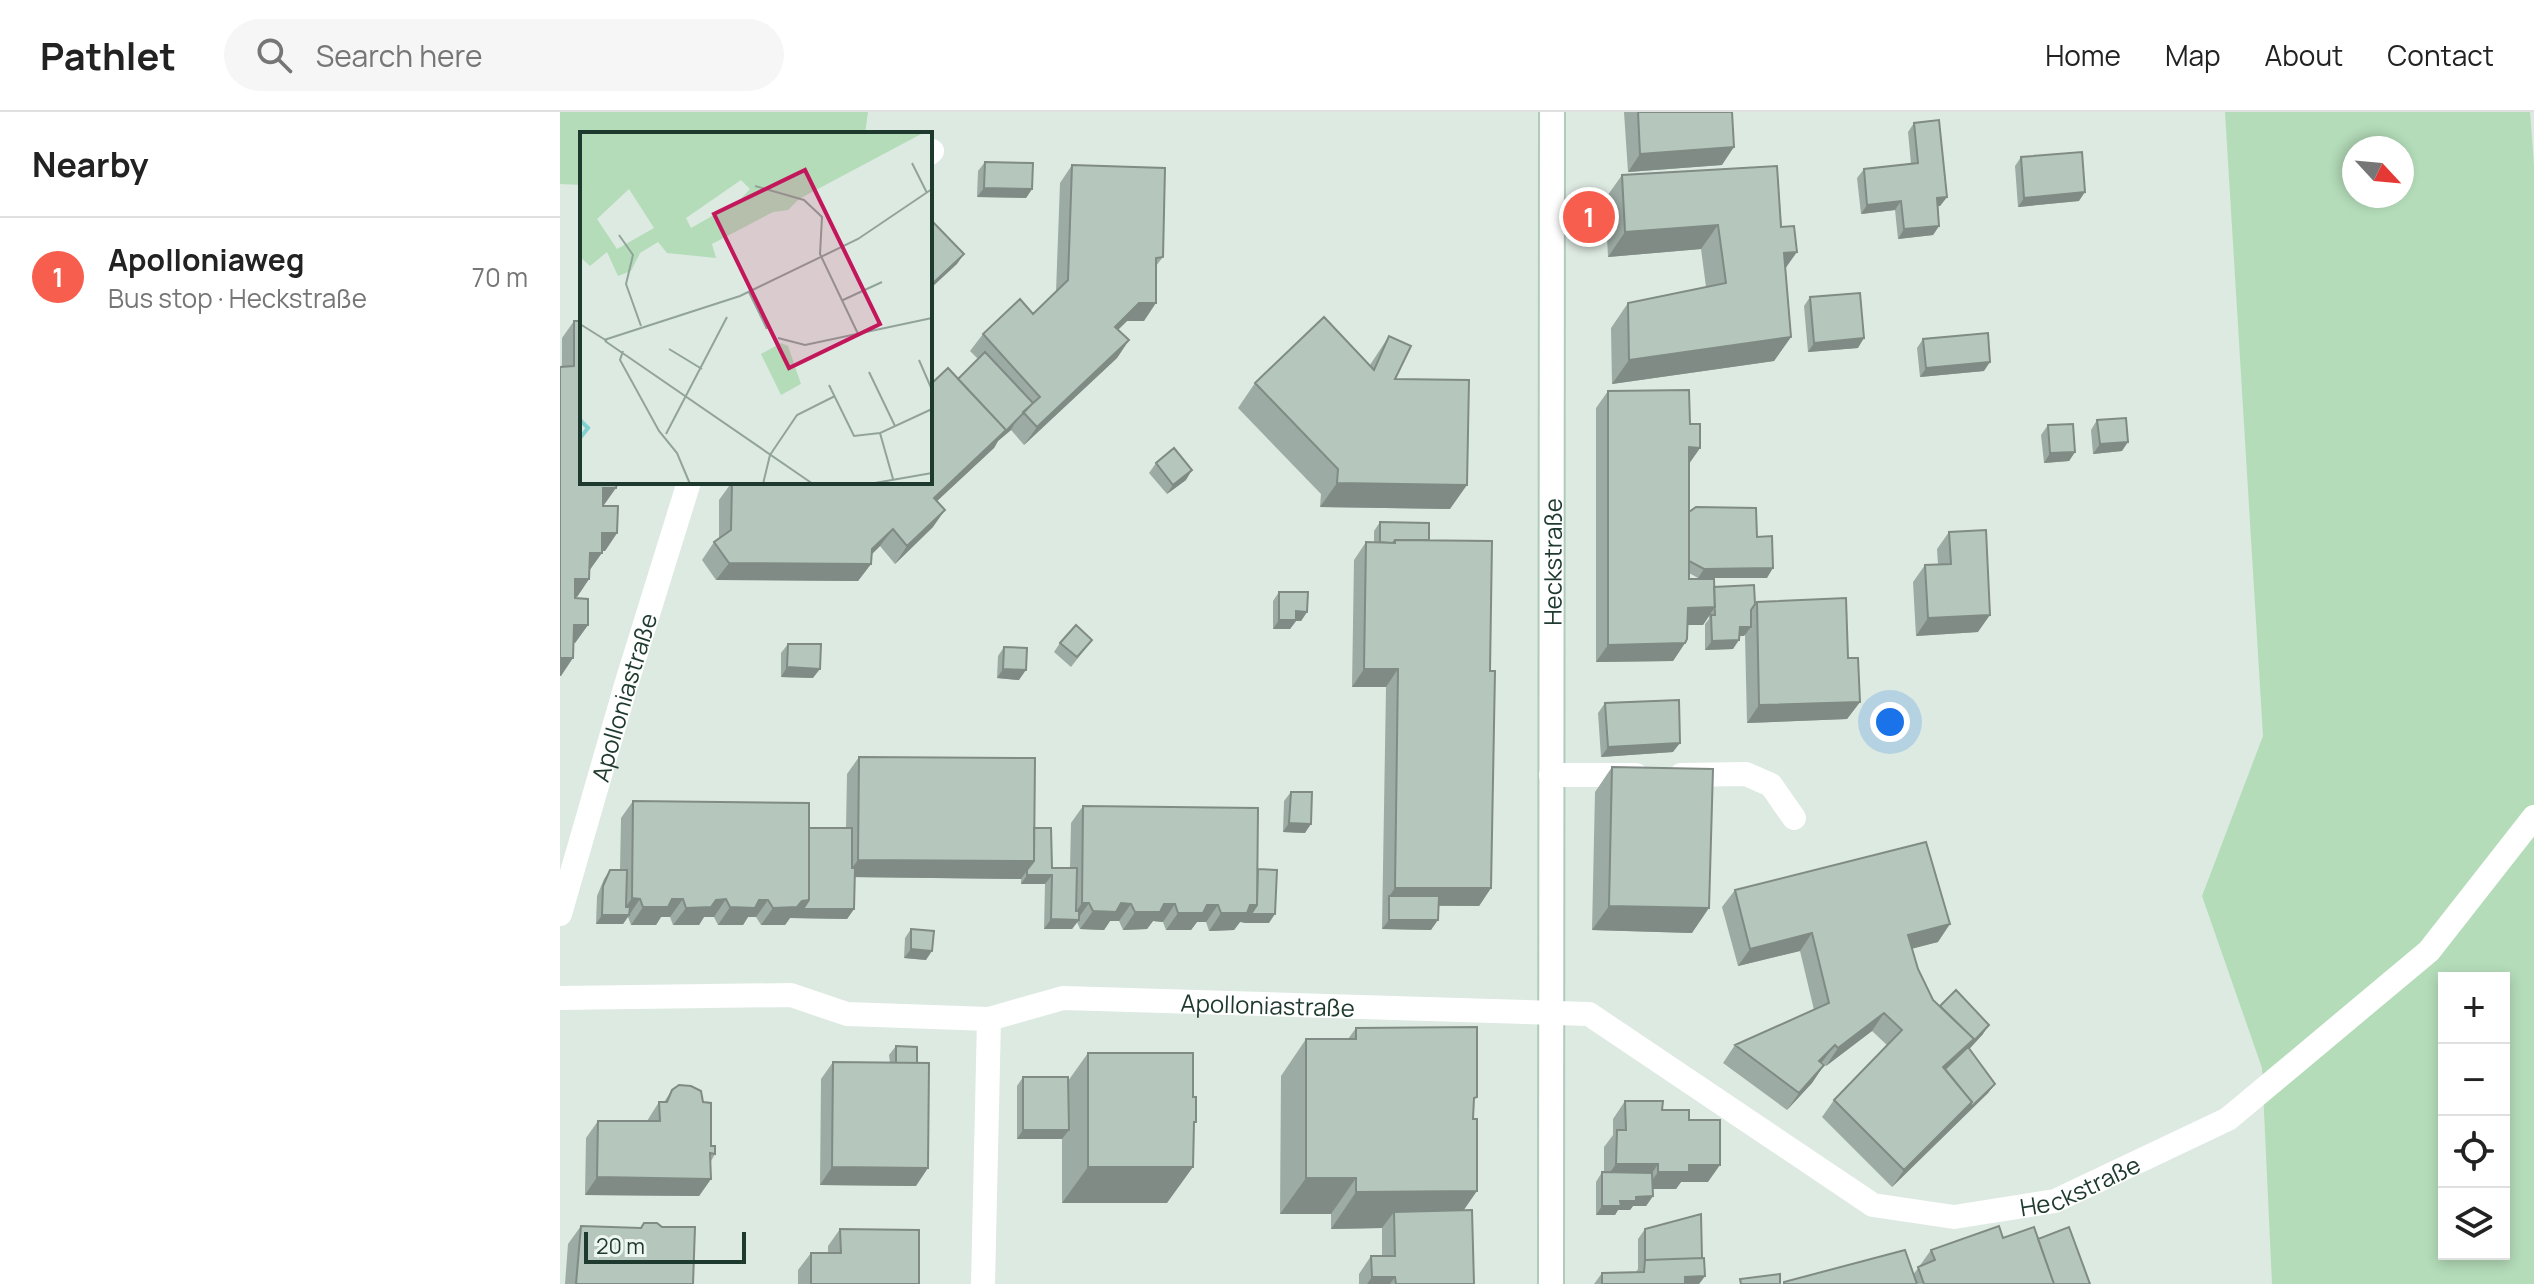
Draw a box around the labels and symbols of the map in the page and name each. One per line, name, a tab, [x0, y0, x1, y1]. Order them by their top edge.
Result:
inset map	[580, 132, 932, 484]
north arrow	[2342, 136, 2414, 208]
pin: 1	[1563, 187, 1615, 247]
street label: Heckstraße	[1535, 498, 1568, 626]
street label: Apolloniastraße	[583, 609, 664, 785]
your location	[1870, 702, 1910, 742]
street label: Apolloniastraße	[1180, 985, 1355, 1023]
street label: Heckstraße	[2017, 1147, 2145, 1223]
scale bar	[584, 1228, 746, 1264]

